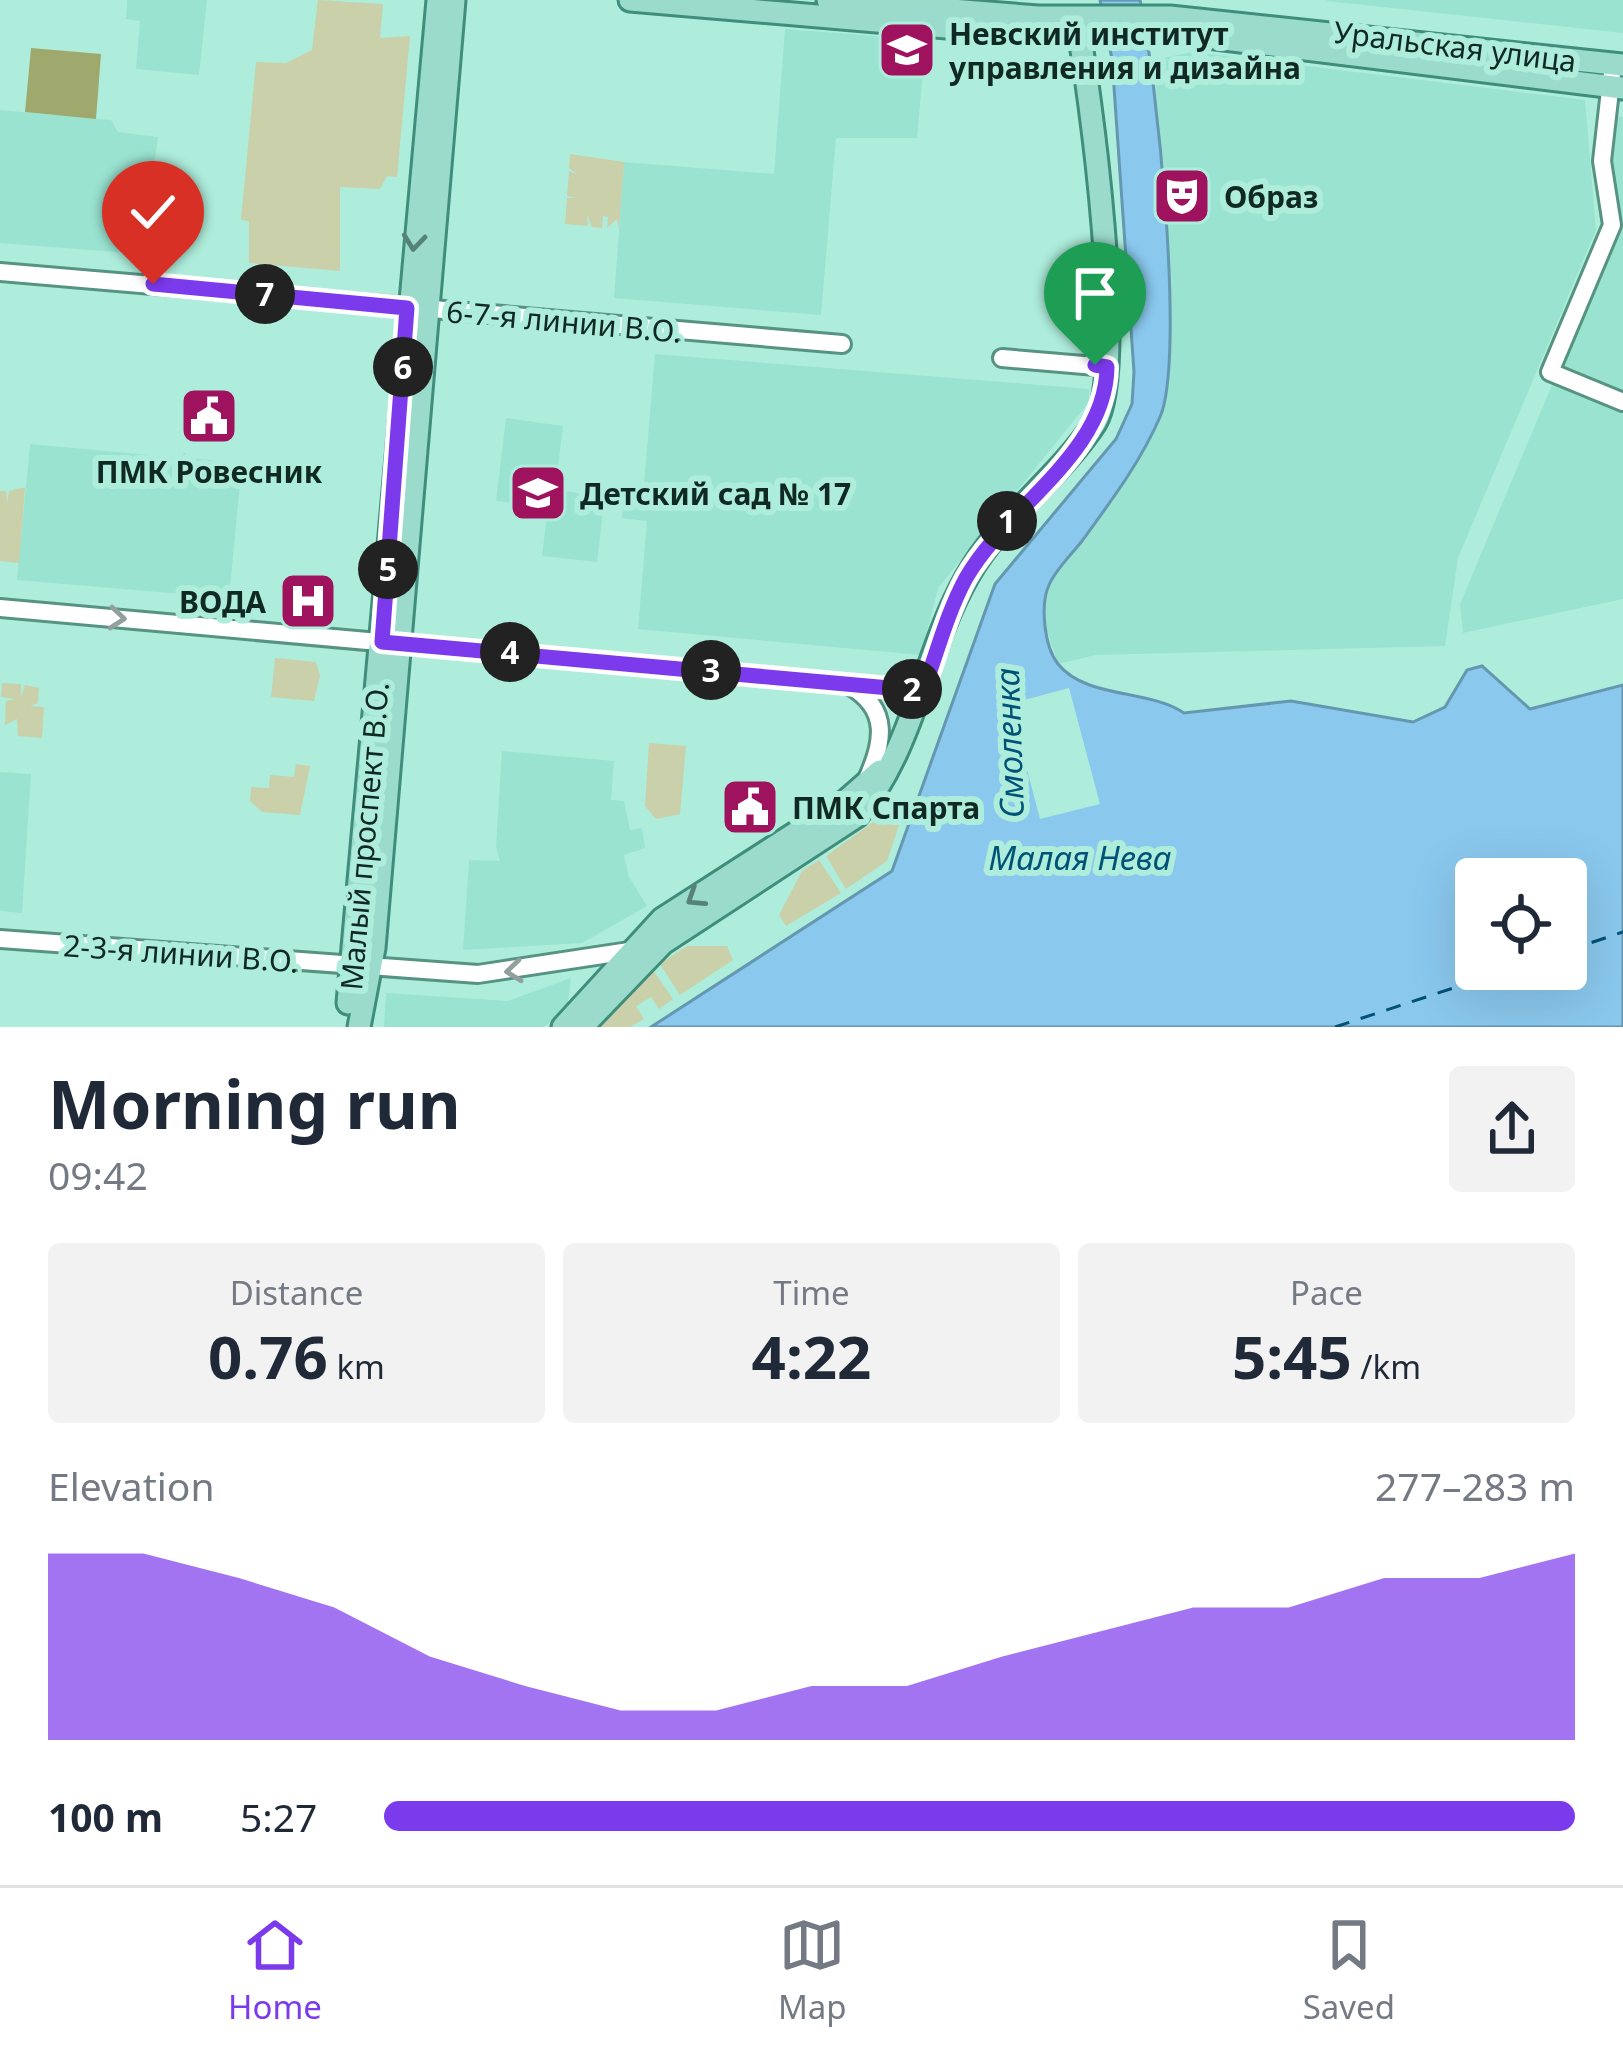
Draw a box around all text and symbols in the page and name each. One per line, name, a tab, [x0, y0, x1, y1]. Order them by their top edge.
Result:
street label: Уральская улица	[1331, 11, 1579, 81]
place label: Невский институт управления и дизайна	[948, 13, 1301, 88]
school or university icon: Невский институт управления и дизайна	[876, 19, 938, 81]
pin	[102, 161, 204, 284]
theatre icon: Образ	[1151, 165, 1213, 227]
place label: Образ	[1224, 176, 1318, 217]
icon: check	[120, 179, 186, 245]
one-way arrow	[402, 233, 427, 252]
pin	[1044, 242, 1146, 365]
icon: arrive	[1062, 260, 1128, 326]
pin: 7	[235, 264, 295, 324]
text: 7	[256, 271, 274, 316]
street label: 6-7-я линии В.О.	[445, 290, 683, 352]
pin: 6	[373, 337, 433, 397]
text: 6	[394, 344, 412, 389]
public building icon: ПМК Ровесник	[178, 385, 240, 447]
place label: ПМК Ровесник	[96, 451, 323, 492]
school or university icon: Детский сад № 17	[507, 462, 569, 524]
place label: Детский сад № 17	[580, 473, 851, 514]
pin: 1	[977, 491, 1037, 551]
text: 1	[998, 498, 1016, 543]
pin: 5	[358, 539, 418, 599]
text: 5	[379, 546, 397, 591]
hospital icon: ВОДА	[277, 570, 339, 632]
place label: ВОДА	[179, 581, 266, 622]
one-way arrow	[107, 605, 126, 630]
pin: 4	[480, 622, 540, 682]
text: 4	[501, 629, 519, 674]
pin: 3	[681, 640, 741, 700]
text: 3	[702, 647, 720, 692]
pin: 2	[882, 659, 942, 719]
text: 2	[903, 666, 921, 711]
water label: Смоленка	[984, 667, 1034, 819]
street label: Малый проспект В.О.	[330, 680, 398, 992]
public building icon: ПМК Спарта	[719, 776, 781, 838]
place label: ПМК Спарта	[792, 787, 980, 828]
water label: Малая Нева	[988, 835, 1172, 880]
map controls	[1455, 858, 1587, 990]
button: locate	[1455, 858, 1587, 990]
one-way arrow	[686, 883, 708, 906]
street label: 2-3-я линии В.О.	[62, 924, 300, 982]
one-way arrow	[504, 958, 523, 983]
text: Morning run	[48, 1058, 461, 1148]
button: share	[1449, 1066, 1575, 1192]
text: 09:42	[48, 1148, 148, 1201]
text: Distance	[230, 1270, 363, 1315]
text: Time	[773, 1270, 850, 1315]
text: Pace	[1290, 1270, 1363, 1315]
text: 0.76	[208, 1315, 328, 1397]
text: 4:22	[752, 1315, 871, 1397]
text: 5:45	[1232, 1315, 1352, 1397]
text: km	[328, 1344, 385, 1389]
text: /km	[1352, 1344, 1421, 1389]
text: Elevation	[48, 1459, 215, 1512]
text: 277–283 m	[1375, 1459, 1575, 1512]
text: 100 m	[48, 1790, 163, 1843]
text: 5:27	[240, 1790, 317, 1843]
tab: Home	[228, 1912, 322, 2029]
tab: Map	[778, 1912, 847, 2029]
tab: Saved	[1303, 1912, 1395, 2029]

